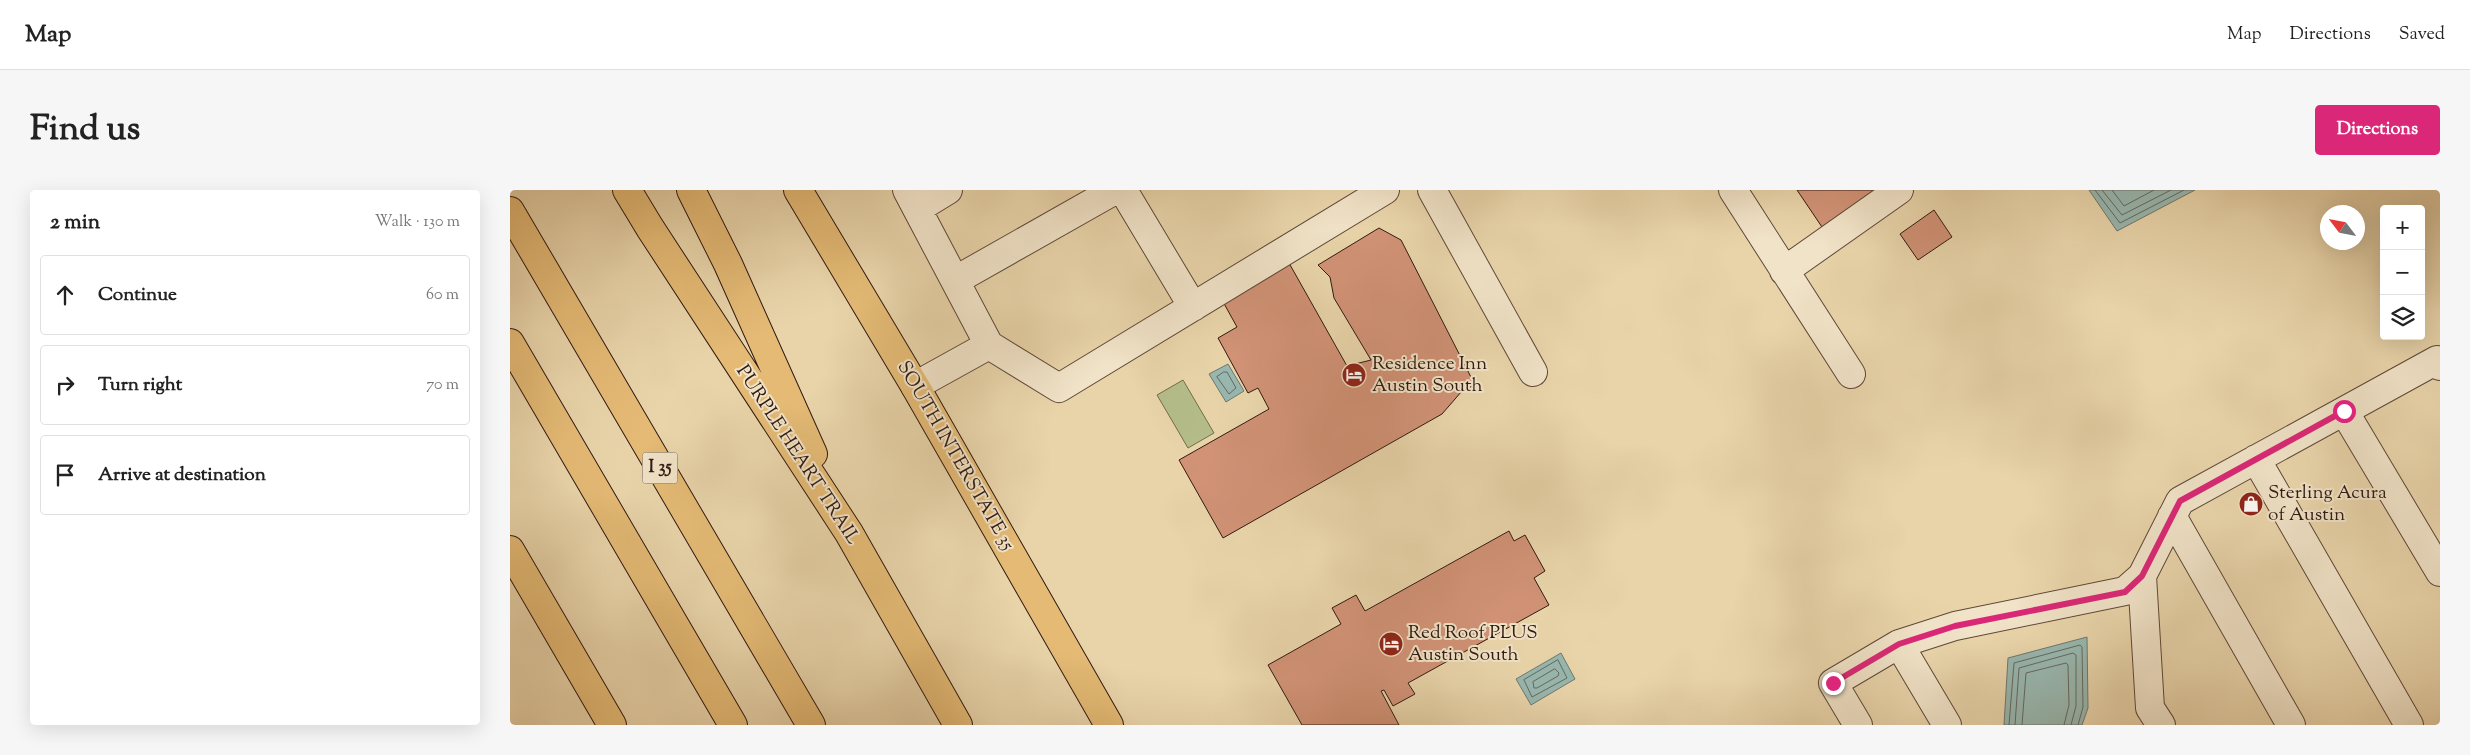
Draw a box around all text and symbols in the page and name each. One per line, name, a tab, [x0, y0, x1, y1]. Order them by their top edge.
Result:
text: Map	[25, 18, 71, 52]
text: Map	[2227, 22, 2262, 48]
text: Directions	[2290, 22, 2371, 48]
text: Saved	[2399, 22, 2445, 48]
text: Find us	[30, 105, 140, 156]
button: Directions	[2315, 105, 2440, 155]
north arrow	[2320, 205, 2365, 250]
map controls	[2380, 205, 2425, 340]
button: +	[2380, 205, 2425, 250]
text: 2 min	[50, 208, 100, 238]
text: Walk · 130 m	[375, 211, 460, 234]
button: −	[2380, 250, 2425, 295]
icon: ahead	[51, 281, 79, 309]
text: Continue	[98, 282, 177, 309]
text: 60 m	[426, 284, 459, 307]
button: layers	[2380, 295, 2425, 340]
place label: Residence Inn Austin South	[1372, 351, 1487, 400]
street label: SOUTH INTERSTATE 35	[890, 356, 1021, 556]
street label: PURPLE HEART TRAIL	[729, 360, 866, 550]
hotel icon: Residence Inn Austin South	[1341, 362, 1367, 388]
icon: right	[51, 371, 79, 399]
text: Turn right	[98, 372, 182, 399]
text: 70 m	[426, 374, 459, 397]
route start	[2333, 400, 2356, 423]
road number: I 35	[642, 452, 678, 484]
icon: arrive	[51, 461, 79, 489]
text: Arrive at destination	[98, 462, 266, 489]
place label: Sterling Acura of Austin	[2268, 480, 2387, 529]
shop icon: Sterling Acura of Austin	[2238, 491, 2264, 517]
place label: Red Roof PLUS Austin South	[1408, 620, 1538, 669]
hotel icon: Red Roof PLUS Austin South	[1378, 631, 1404, 657]
route end	[1822, 672, 1845, 695]

